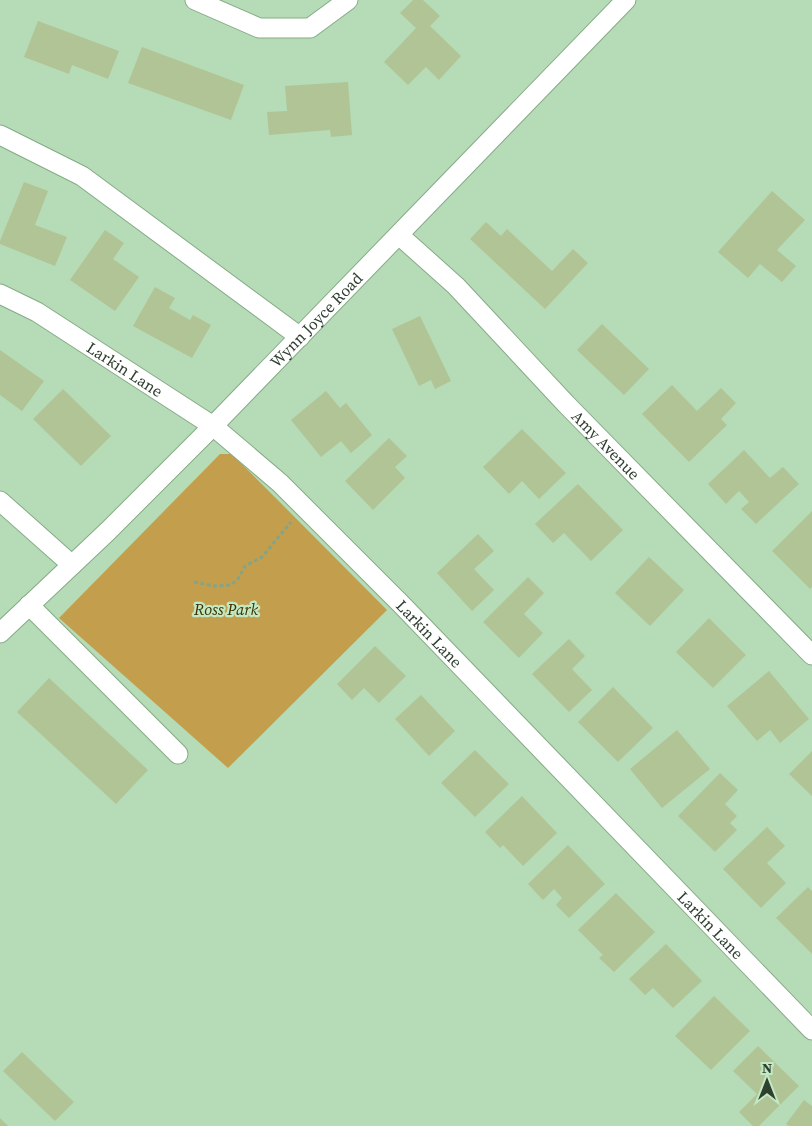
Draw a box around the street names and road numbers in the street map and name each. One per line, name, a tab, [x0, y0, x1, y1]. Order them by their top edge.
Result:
street label: Wynn Joyce Road	[265, 267, 367, 372]
street label: Larkin Lane	[83, 336, 167, 402]
street label: Amy Avenue	[567, 405, 645, 484]
street label: Larkin Lane	[392, 595, 468, 672]
street label: Larkin Lane	[673, 886, 749, 964]

